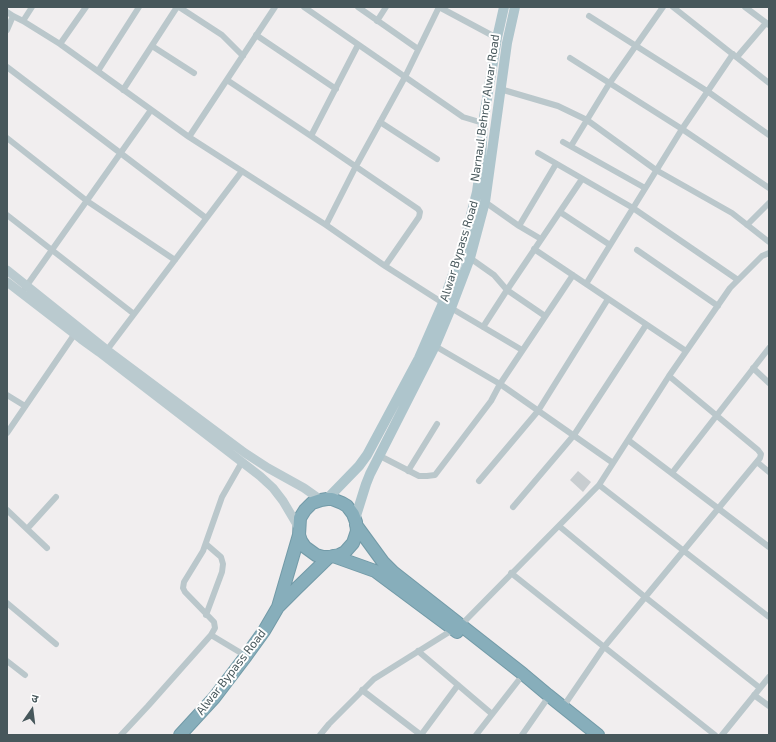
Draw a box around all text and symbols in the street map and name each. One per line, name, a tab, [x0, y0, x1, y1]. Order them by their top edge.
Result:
street label: Narnaul Behror Alwar Road	[468, 33, 502, 183]
street label: Alwar Bypass Road	[437, 199, 481, 303]
street label: Alwar Bypass Road	[193, 626, 269, 718]
north arrow	[12, 690, 52, 730]
text: उ	[30, 691, 40, 705]

